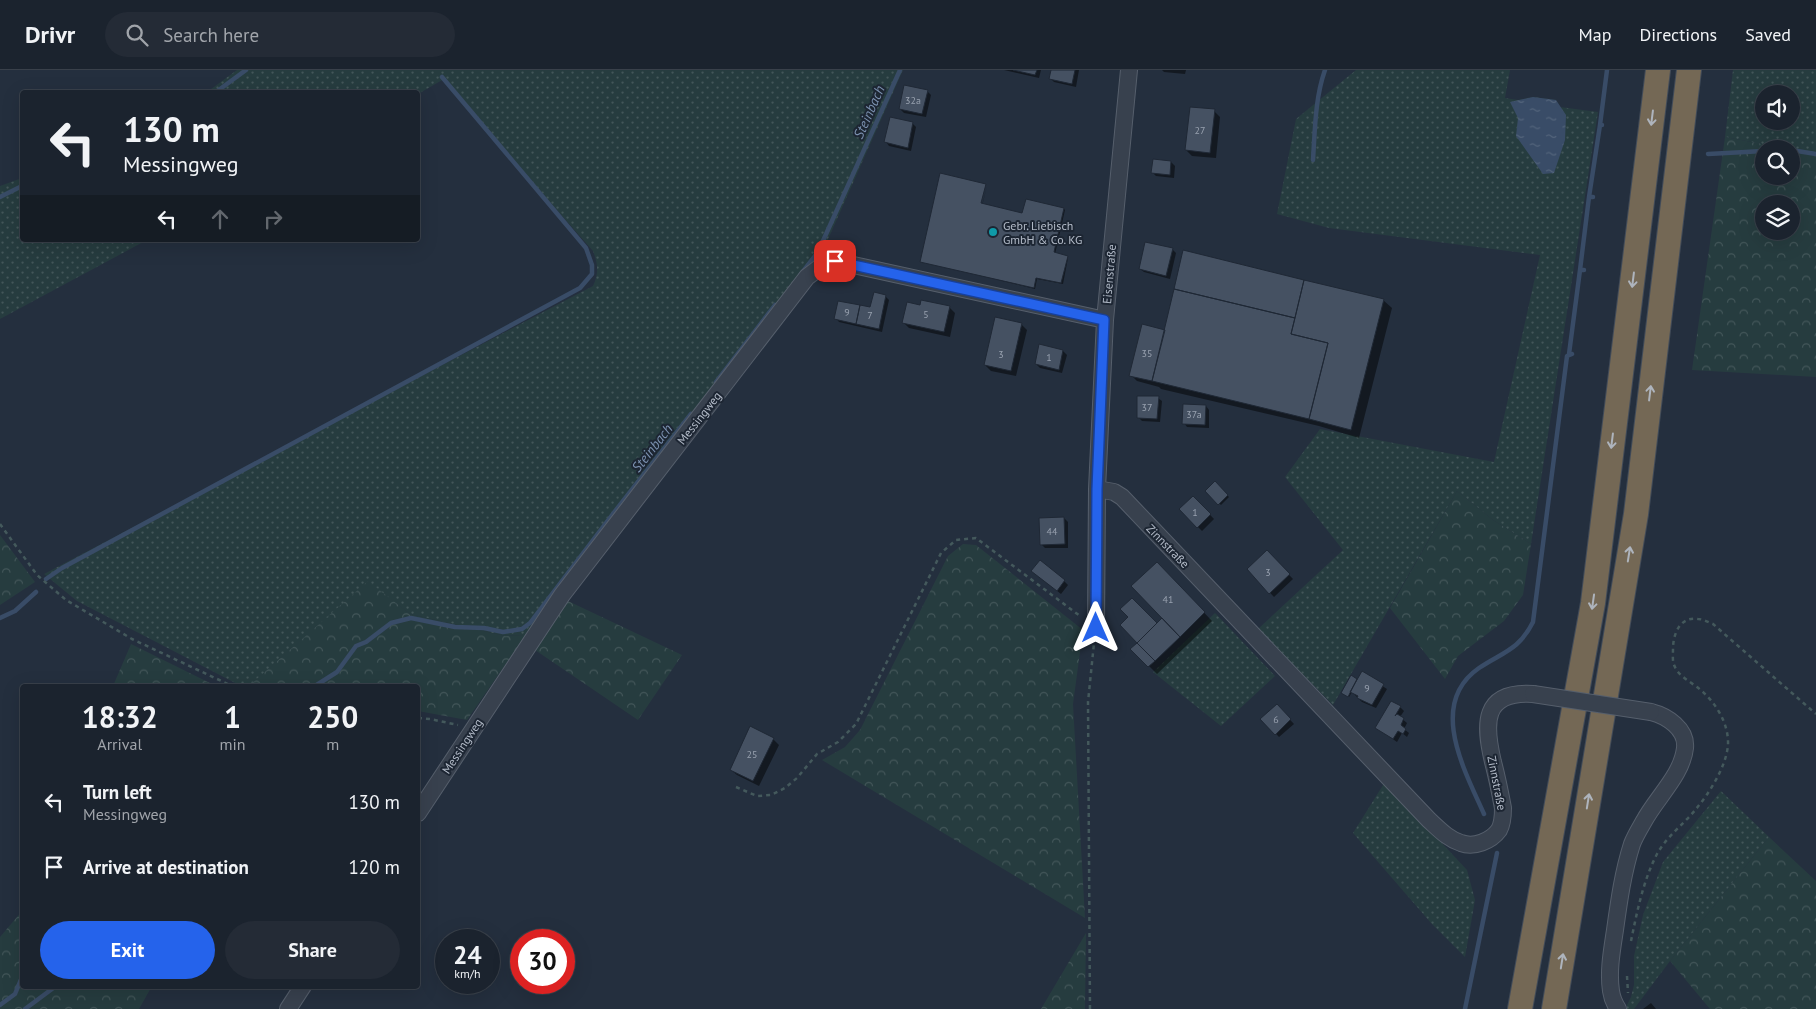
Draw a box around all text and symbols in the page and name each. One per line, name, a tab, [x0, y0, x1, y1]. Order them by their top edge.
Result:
search box	[105, 12, 455, 57]
text: Drivr	[25, 19, 75, 50]
icon: search	[123, 21, 151, 49]
text: Search here	[163, 23, 259, 47]
text: Map	[1579, 23, 1611, 46]
text: Directions	[1639, 23, 1717, 46]
text: Saved	[1745, 23, 1791, 46]
water label: Steinbach	[849, 83, 889, 141]
map controls	[1755, 85, 1800, 240]
button: sound	[1755, 85, 1800, 130]
house number: 32a	[905, 94, 921, 107]
text: 130 m	[123, 106, 220, 152]
icon: left	[40, 110, 105, 175]
one-way arrow	[1647, 110, 1657, 126]
house number: 27	[1195, 124, 1205, 137]
button: search	[1755, 140, 1800, 185]
text: Messingweg	[123, 150, 239, 178]
button: layers	[1755, 195, 1800, 240]
icon: left	[153, 205, 181, 233]
icon: ahead	[206, 205, 234, 233]
icon: right	[259, 205, 287, 233]
place label: Gebr. Liebisch GmbH & Co. KG	[1003, 218, 1082, 247]
marker: Gebr. Liebisch GmbH & Co. KG	[987, 226, 999, 238]
pin	[814, 240, 856, 282]
street label: Eisenstraße	[1099, 244, 1119, 304]
icon: arrive	[821, 247, 849, 275]
one-way arrow	[1628, 271, 1638, 287]
house number: 9	[844, 306, 850, 319]
house number: 5	[923, 308, 929, 321]
house number: 7	[867, 309, 873, 322]
house number: 35	[1142, 347, 1152, 360]
house number: 3	[998, 348, 1004, 361]
house number: 1	[1046, 351, 1052, 364]
one-way arrow	[1646, 385, 1656, 401]
street label: Messingweg	[674, 389, 724, 447]
house number: 37	[1142, 401, 1152, 414]
house number: 37a	[1186, 408, 1202, 421]
water label: Steinbach	[628, 420, 676, 476]
one-way arrow	[1607, 433, 1617, 449]
house number: 1	[1192, 506, 1198, 519]
street label: Zinnstraße	[1143, 521, 1193, 571]
house number: 44	[1047, 525, 1058, 538]
one-way arrow	[1625, 546, 1635, 562]
house number: 3	[1265, 566, 1271, 579]
house number: 41	[1163, 593, 1173, 606]
one-way arrow	[1587, 594, 1597, 610]
position arrow	[1069, 601, 1121, 653]
house number: 9	[1364, 682, 1370, 695]
text: 18:32	[82, 697, 158, 736]
text: 1	[224, 697, 241, 736]
text: 250	[307, 697, 358, 736]
house number: 6	[1273, 713, 1279, 726]
street label: Messingweg	[439, 715, 485, 777]
text: Arrival	[97, 734, 142, 754]
text: min	[220, 734, 246, 754]
text: m	[326, 734, 339, 754]
house number: 25	[747, 748, 757, 761]
street label: Zinnstraße	[1484, 754, 1510, 812]
text: Turn left	[83, 780, 152, 804]
icon: left	[40, 788, 68, 816]
text: 130 m	[348, 790, 400, 814]
one-way arrow	[1584, 793, 1594, 809]
text: Messingweg	[83, 804, 167, 824]
icon: arrive	[40, 853, 68, 881]
text: Arrive at destination	[83, 855, 249, 879]
text: 120 m	[348, 855, 400, 879]
button: Exit	[40, 921, 215, 979]
button: Share	[225, 921, 400, 979]
speed limit sign: 30	[510, 929, 575, 994]
text: 24	[453, 939, 482, 971]
one-way arrow	[1557, 953, 1567, 969]
text: km/h	[454, 966, 481, 981]

